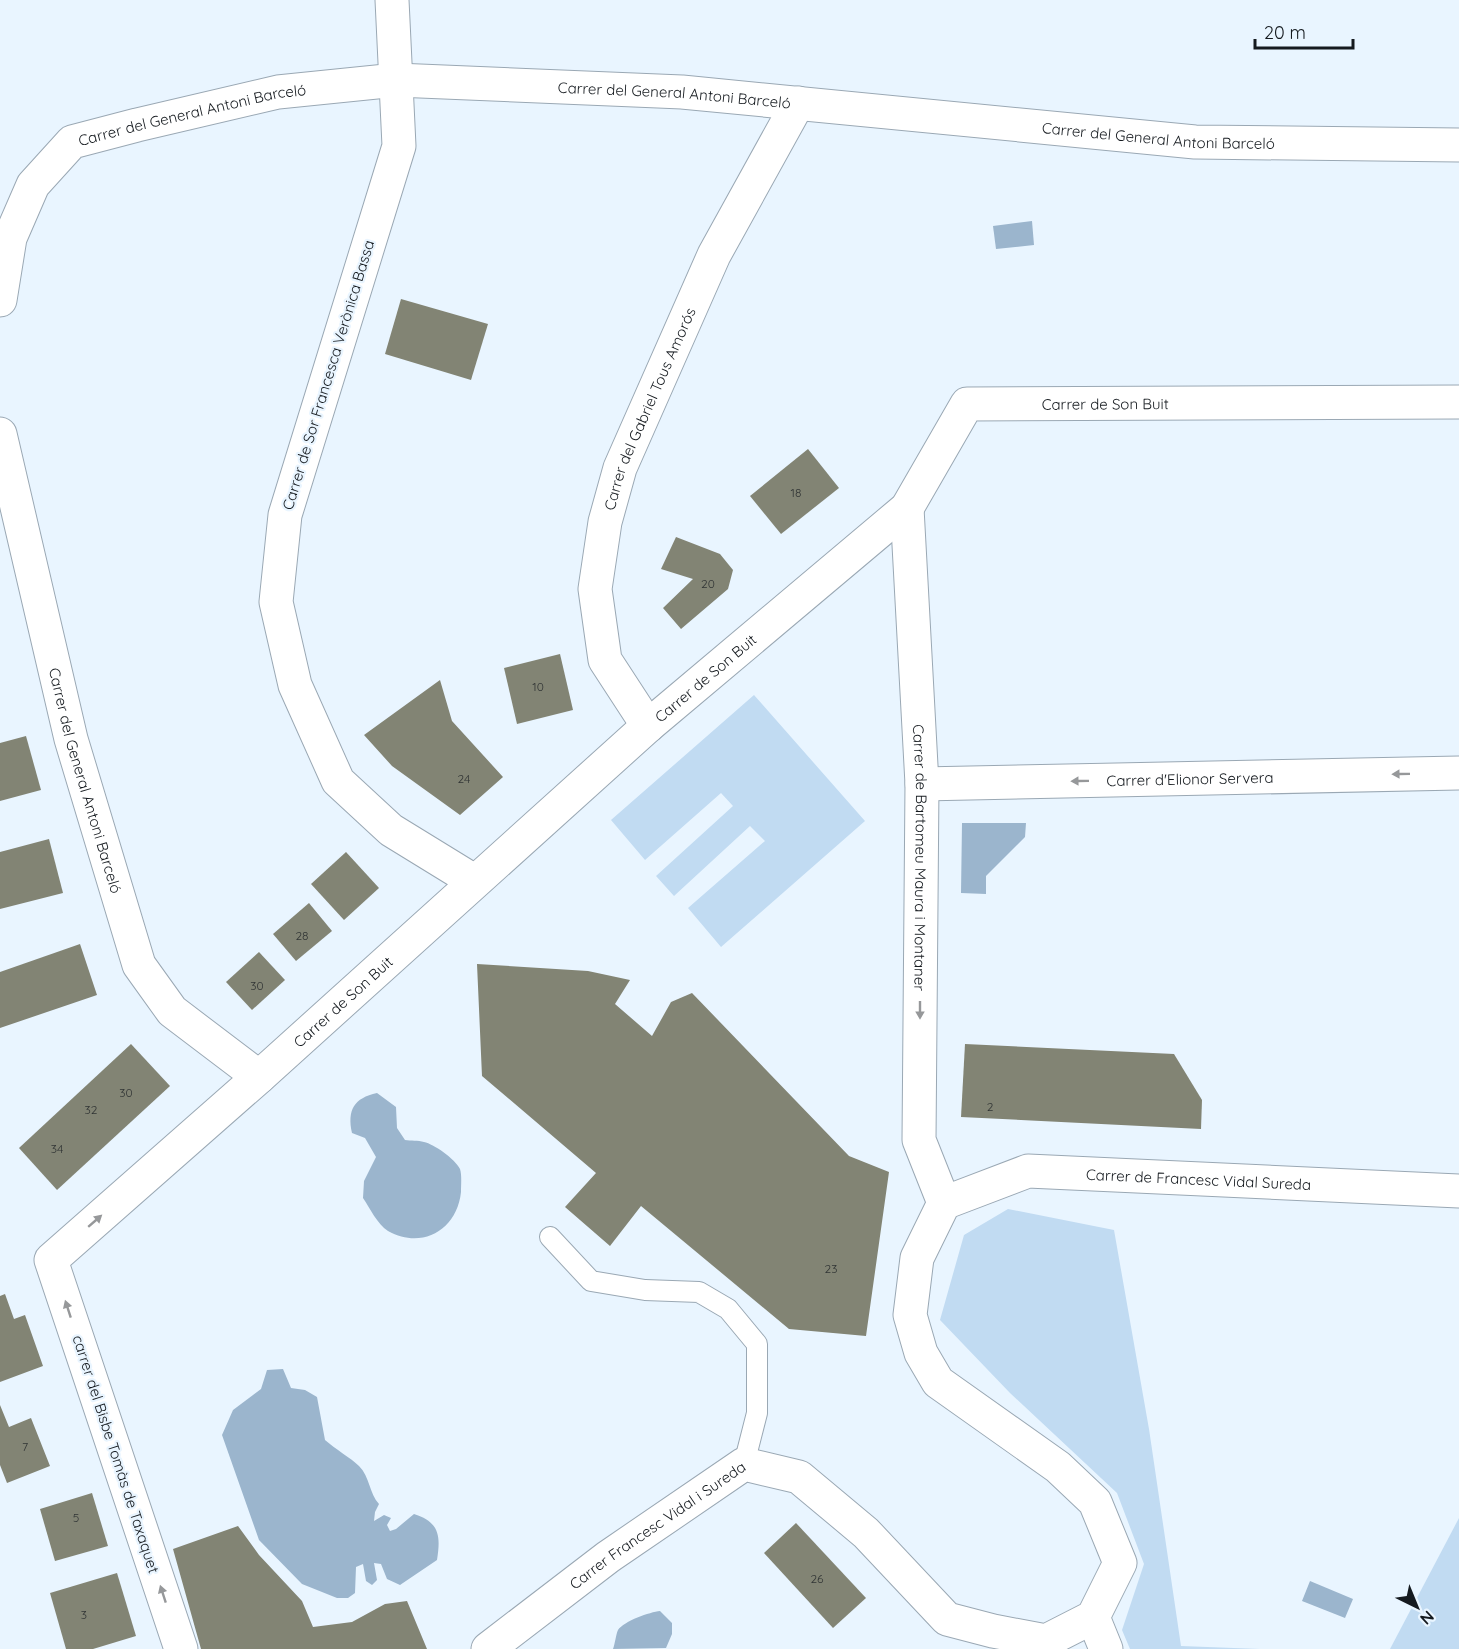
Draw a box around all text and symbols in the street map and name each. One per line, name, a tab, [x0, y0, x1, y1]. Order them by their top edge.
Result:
scale bar	[1255, 12, 1352, 50]
text: 20 m	[1264, 21, 1306, 44]
street label: Carrer del General Antoni Barceló	[557, 77, 792, 112]
street label: Carrer del General Antoni Barceló	[76, 80, 307, 150]
street label: Carrer del General Antoni Barceló	[1041, 118, 1275, 152]
street label: Carrer de Sor Francesca Verònica Bassa	[278, 238, 378, 512]
street label: Carrer del Gabriel Tous Amorós	[599, 304, 699, 512]
street label: Carrer de Son Buit	[1042, 394, 1169, 413]
house number: 18	[791, 485, 801, 500]
house number: 20	[701, 576, 715, 591]
street label: Carrer de Son Buit	[651, 630, 760, 726]
street label: Carrer del General Antoni Barceló	[45, 666, 126, 896]
house number: 10	[532, 679, 544, 694]
street label: Carrer de Bartomeu Maura i Montaner	[909, 724, 932, 991]
street label: Carrer d'Elionor Servera	[1106, 767, 1274, 790]
one-way arrow	[1391, 770, 1410, 779]
house number: 24	[458, 771, 470, 786]
one-way arrow	[1070, 776, 1089, 785]
house number: 28	[295, 928, 309, 943]
street label: Carrer de Son Buit	[289, 952, 396, 1051]
house number: 30	[250, 978, 264, 993]
one-way arrow	[915, 1001, 925, 1020]
house number: 30	[119, 1085, 133, 1100]
house number: 2	[987, 1099, 994, 1114]
house number: 32	[85, 1102, 98, 1117]
house number: 34	[51, 1141, 63, 1156]
street label: Carrer de Francesc Vidal Sureda	[1086, 1164, 1311, 1194]
one-way arrow	[87, 1215, 102, 1228]
house number: 23	[825, 1261, 837, 1276]
one-way arrow	[62, 1300, 72, 1318]
street label: carrer del Bisbe Tomàs de Taxaquet	[68, 1333, 164, 1575]
house number: 7	[22, 1439, 28, 1454]
street label: Carrer Francesc Vidal i Sureda	[565, 1456, 749, 1593]
house number: 5	[73, 1510, 79, 1525]
house number: 26	[810, 1571, 824, 1586]
north arrow	[1387, 1577, 1447, 1637]
one-way arrow	[158, 1584, 167, 1602]
house number: 3	[81, 1607, 87, 1622]
text: N	[1416, 1607, 1438, 1629]

